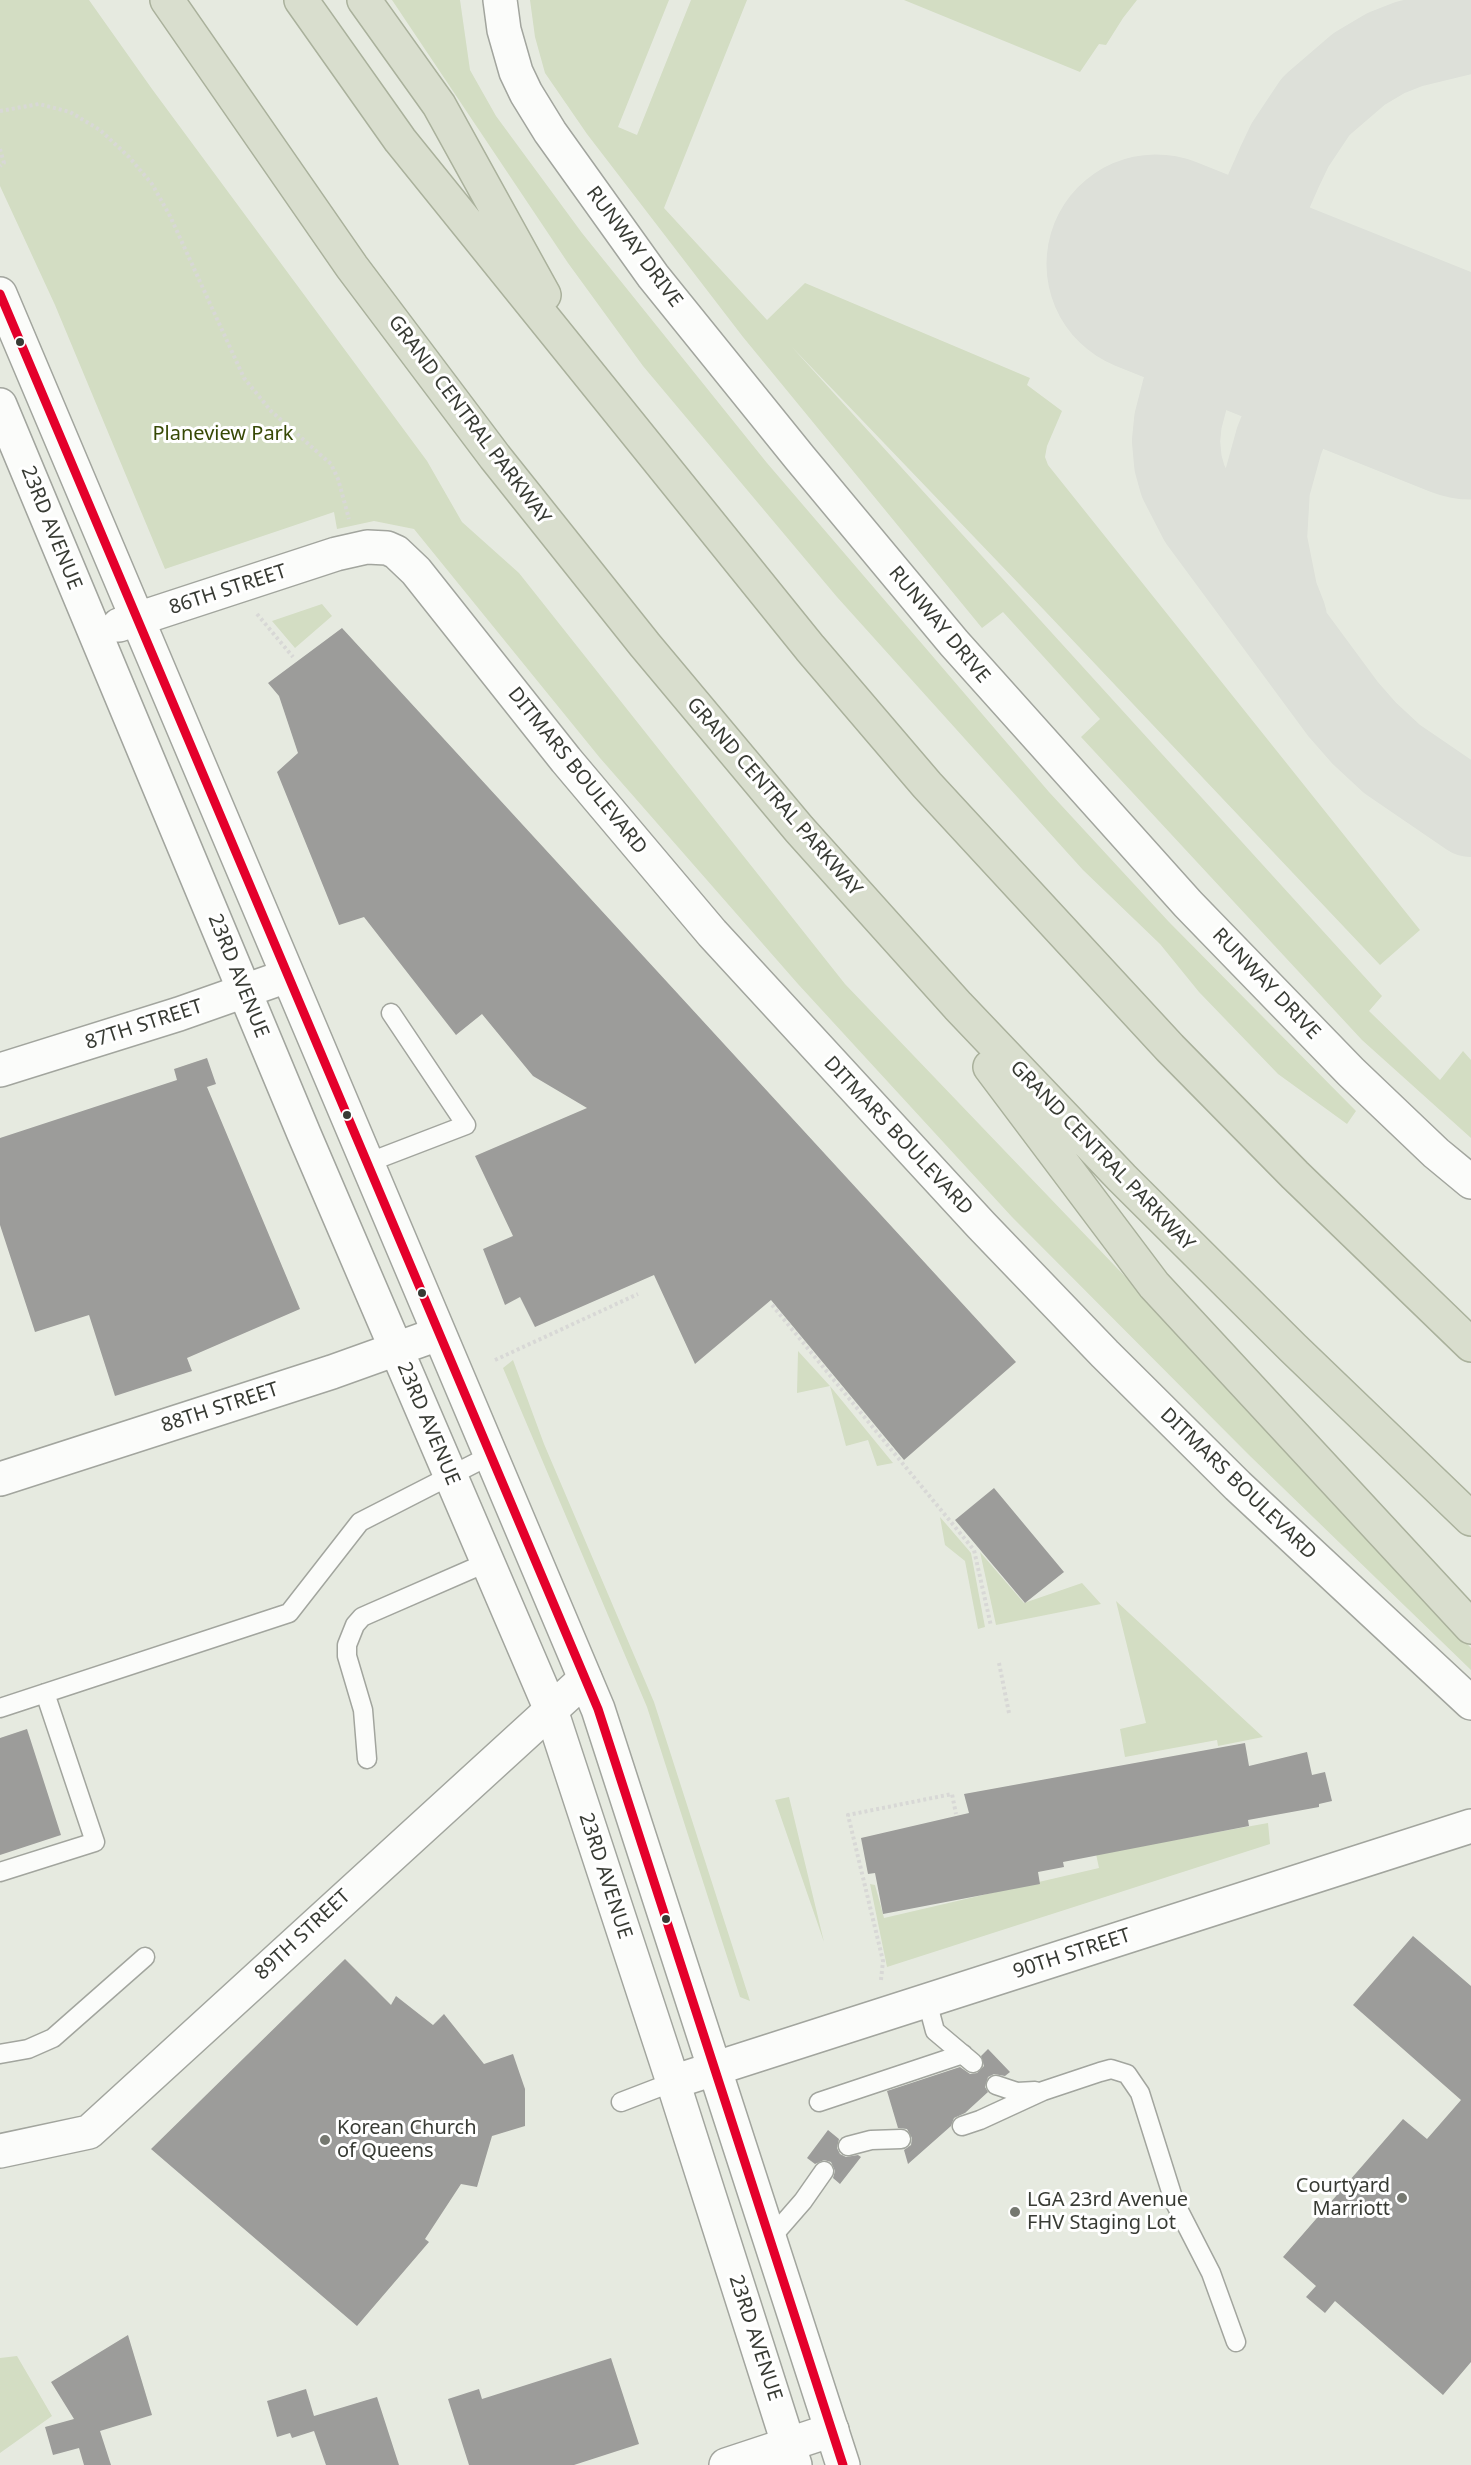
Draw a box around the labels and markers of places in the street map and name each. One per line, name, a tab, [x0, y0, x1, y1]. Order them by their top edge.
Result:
unlabelled marker	[14, 336, 26, 348]
unlabelled marker	[341, 1109, 353, 1121]
unlabelled marker	[416, 1287, 428, 1299]
unlabelled marker	[660, 1913, 672, 1925]
place label: Korean Church of Queens	[337, 2116, 477, 2163]
marker: Korean Church of Queens	[318, 2133, 332, 2147]
place label: Courtyard Marriott	[1296, 2174, 1390, 2221]
place label: LGA 23rd Avenue FHV Staging Lot	[1027, 2188, 1188, 2235]
marker: Courtyard Marriott	[1395, 2191, 1409, 2205]
marker: LGA 23rd Avenue FHV Staging Lot	[1008, 2205, 1022, 2219]

